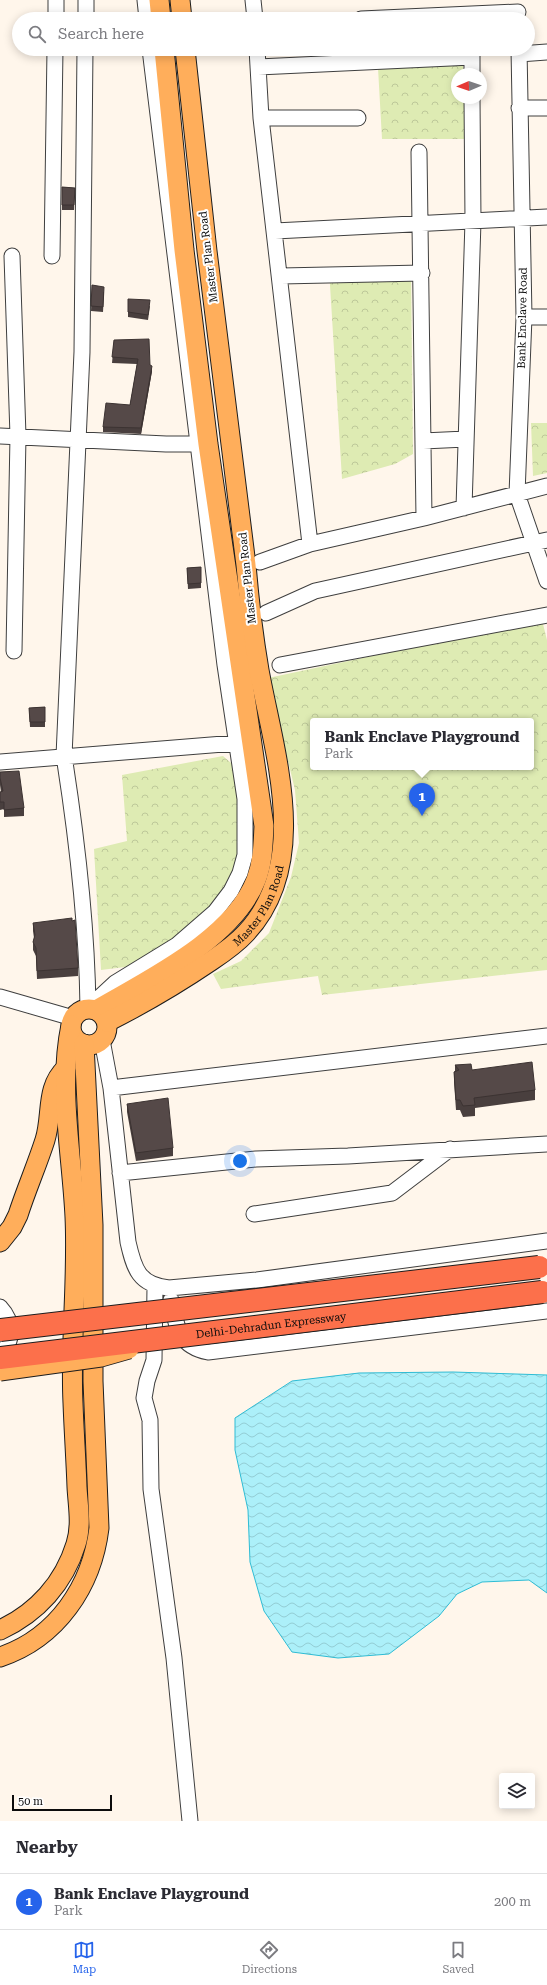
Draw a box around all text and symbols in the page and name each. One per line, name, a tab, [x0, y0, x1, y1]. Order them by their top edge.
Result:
search box	[12, 12, 535, 56]
icon: search	[26, 23, 48, 45]
text: Search here	[58, 25, 144, 43]
north arrow	[451, 68, 487, 104]
street label: Master Plan Road	[196, 210, 221, 303]
street label: Bank Enclave Road	[515, 267, 530, 369]
street label: Master Plan Road	[236, 531, 259, 624]
popup	[310, 718, 534, 770]
text: Bank Enclave Playground	[325, 728, 519, 746]
text: Park	[325, 746, 353, 761]
pin: 1	[409, 783, 435, 816]
street label: Master Plan Road	[231, 864, 287, 949]
your location	[230, 1151, 250, 1171]
street label: Delhi-Dehradun Expressway	[195, 1310, 348, 1341]
map controls	[499, 1773, 535, 1809]
button: layers	[499, 1773, 535, 1809]
scale bar	[12, 1793, 112, 1812]
text: 50 m	[18, 1795, 43, 1808]
text: Nearby	[16, 1837, 78, 1857]
text: Bank Enclave Playground	[54, 1885, 249, 1903]
text: 1	[25, 1894, 33, 1909]
text: 200 m	[494, 1894, 531, 1909]
text: Park	[54, 1903, 83, 1918]
tab: Map	[73, 1939, 96, 1976]
tab: Directions	[242, 1939, 297, 1976]
tab: Saved	[442, 1939, 474, 1976]

